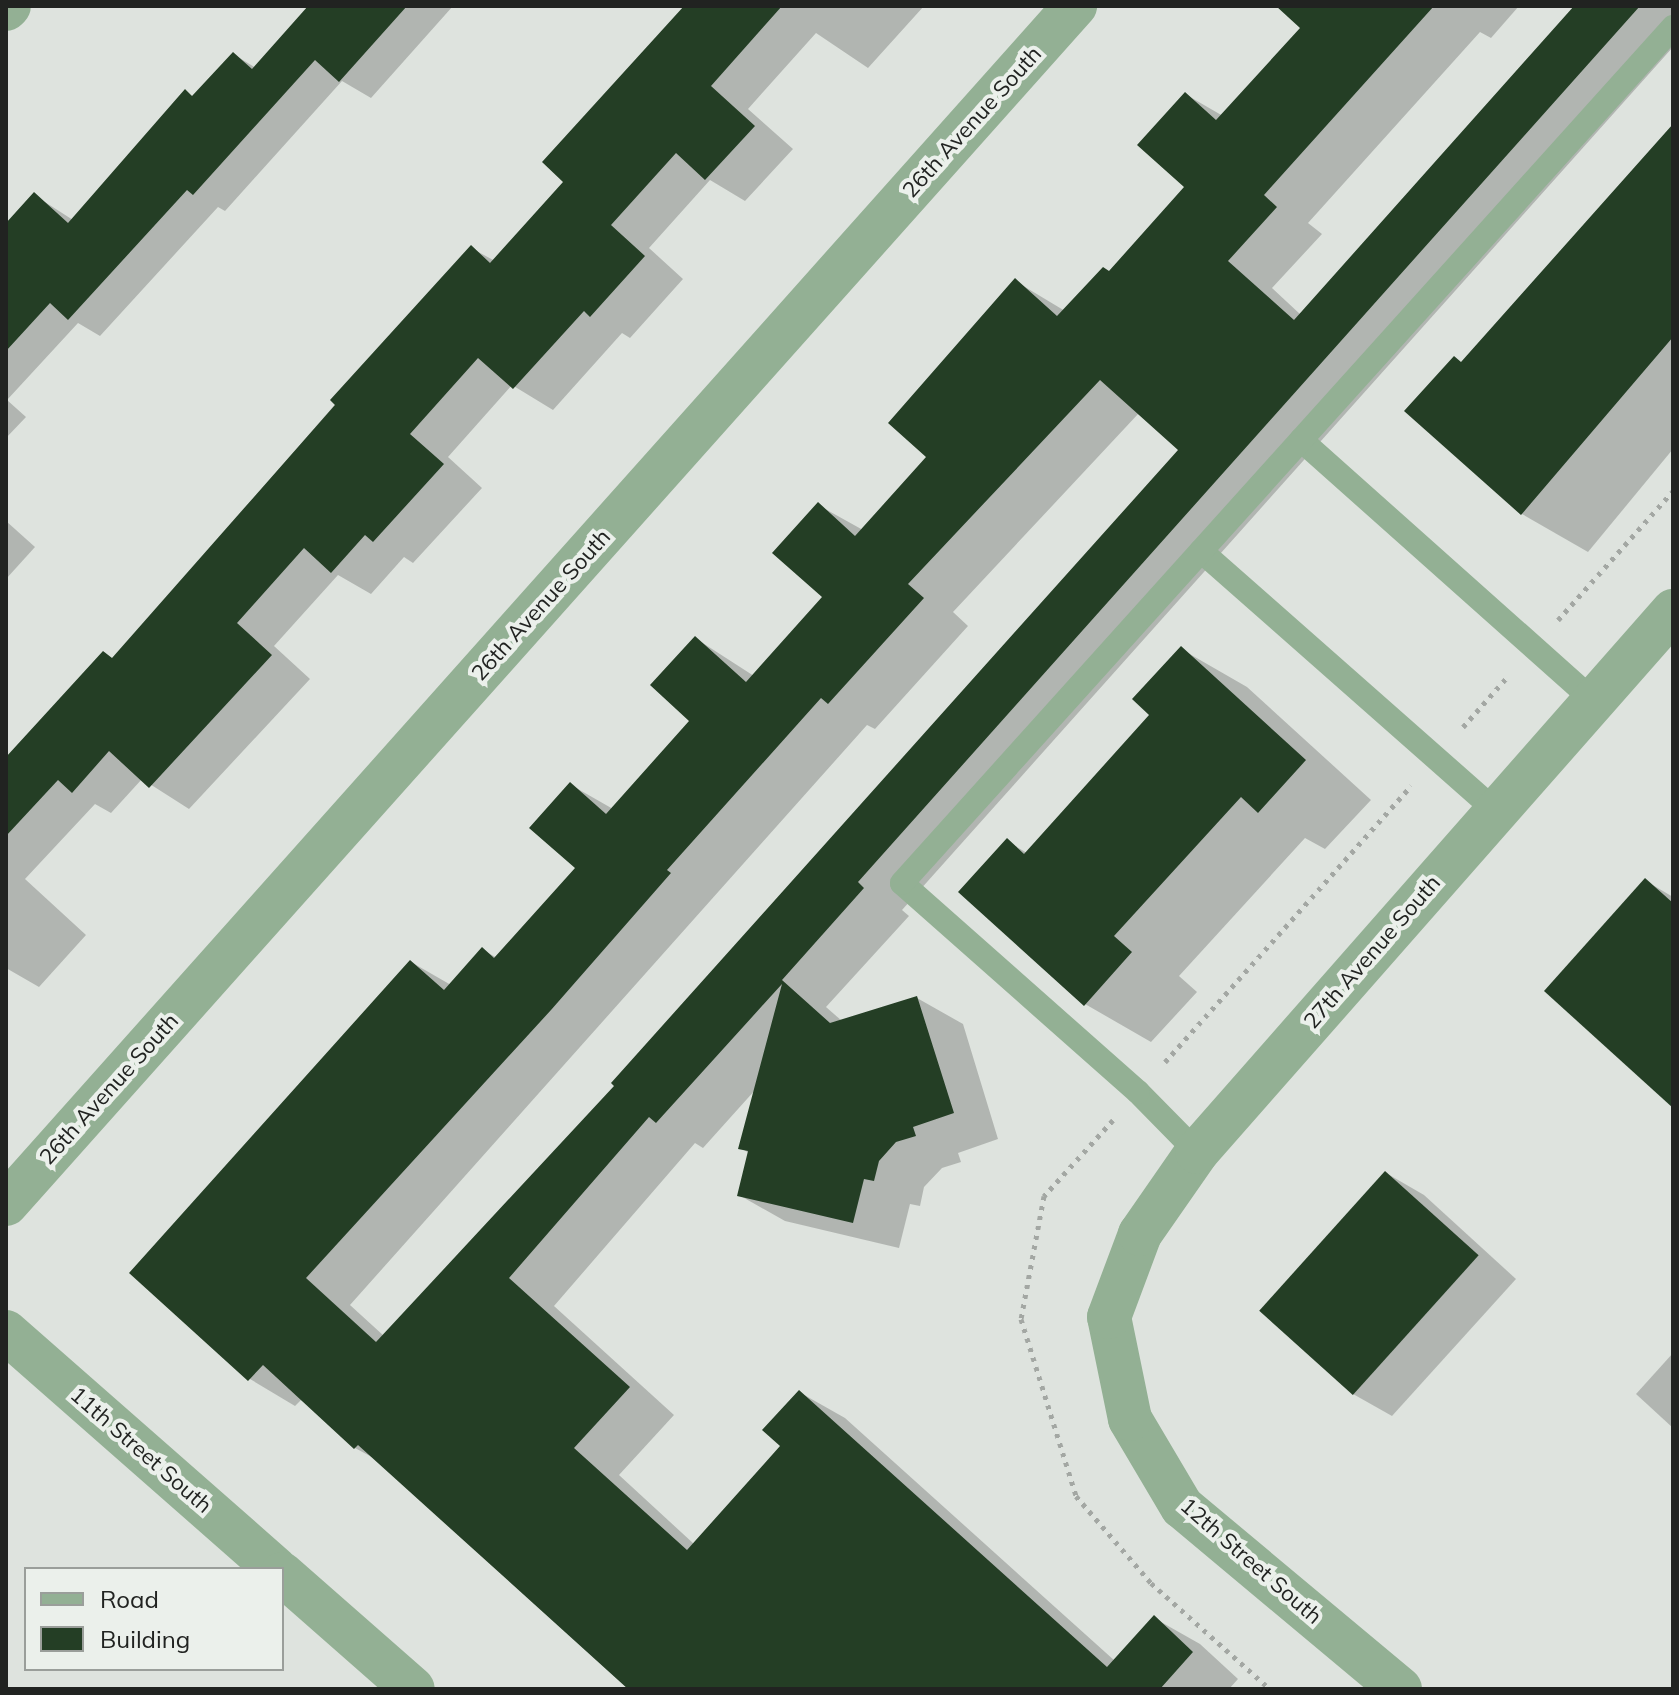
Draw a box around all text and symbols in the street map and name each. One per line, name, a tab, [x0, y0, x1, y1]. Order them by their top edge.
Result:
street label: 26th Avenue South	[897, 41, 1047, 203]
street label: 26th Avenue South	[466, 524, 616, 686]
street label: 27th Avenue South	[1298, 870, 1446, 1034]
street label: 26th Avenue South	[34, 1008, 184, 1170]
street label: 11th Street South	[65, 1381, 217, 1519]
street label: 12th Street South	[1175, 1492, 1327, 1630]
legend	[24, 1567, 284, 1671]
text: Road	[100, 1584, 159, 1614]
text: Building	[100, 1624, 190, 1654]

